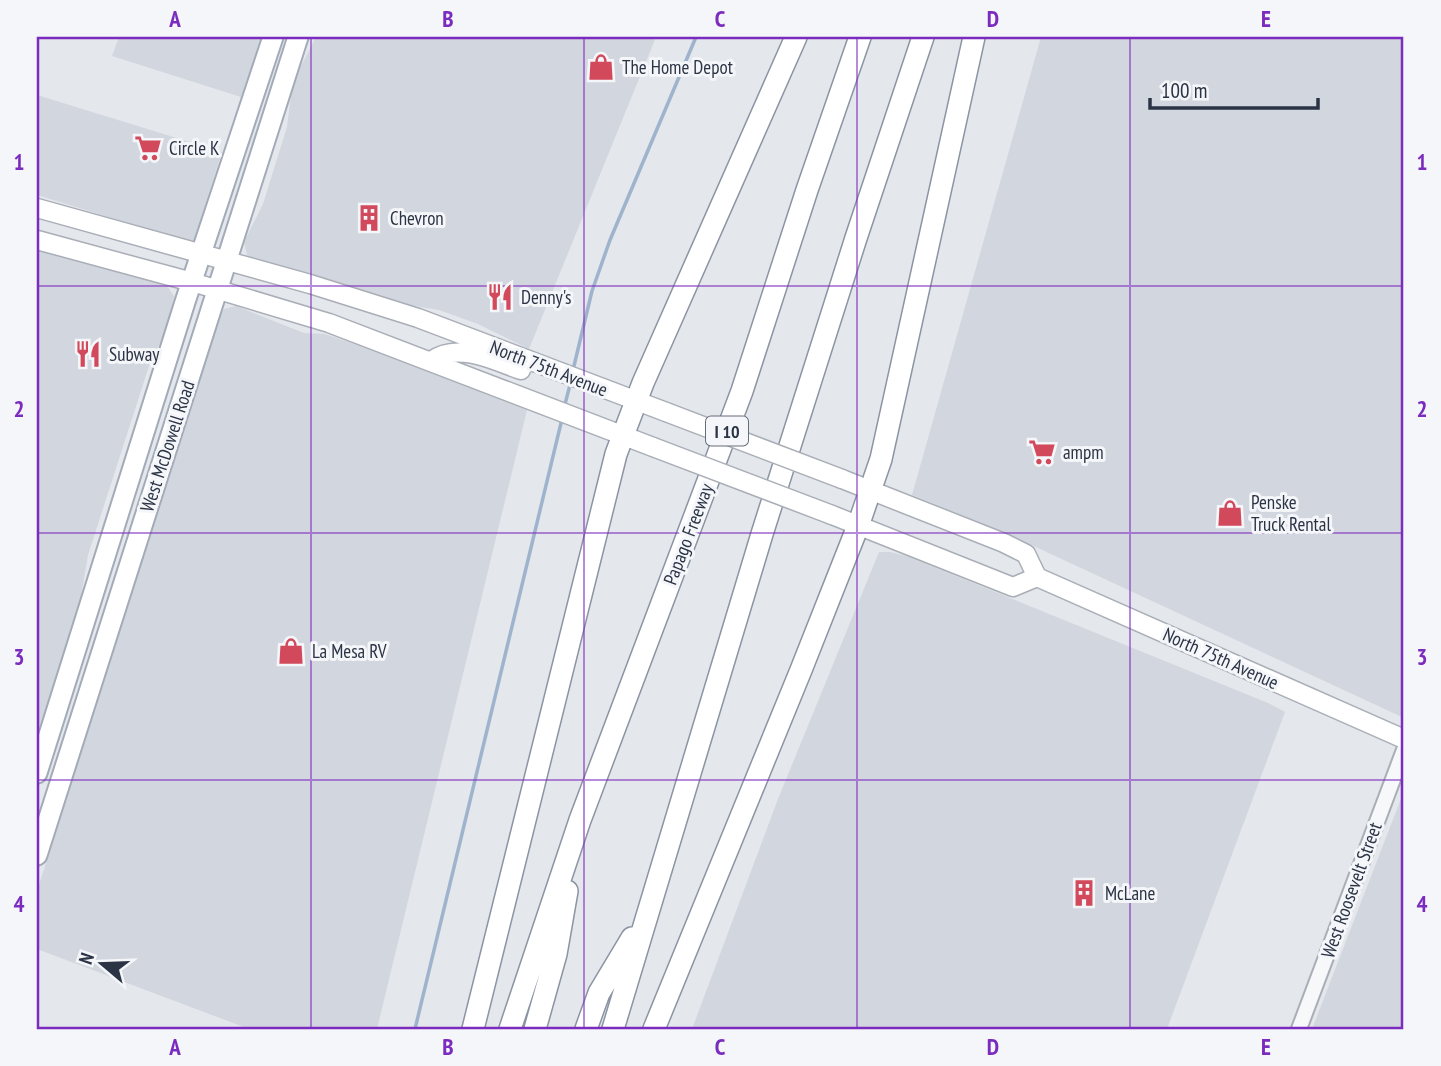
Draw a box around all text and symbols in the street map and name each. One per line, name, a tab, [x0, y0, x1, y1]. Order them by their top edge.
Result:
text: A	[168, 4, 181, 33]
text: B	[442, 4, 454, 33]
text: C	[715, 4, 726, 33]
text: D	[987, 4, 999, 33]
text: E	[1261, 4, 1271, 33]
shop icon: The Home Depot	[586, 52, 616, 82]
place label: The Home Depot	[622, 55, 734, 79]
scale bar	[1150, 66, 1318, 110]
text: 100 m	[1161, 77, 1207, 104]
supermarket icon: Circle K	[133, 133, 163, 163]
place label: Circle K	[169, 136, 219, 160]
text: 1	[14, 147, 25, 176]
text: 1	[1417, 147, 1428, 176]
building icon: Chevron	[354, 203, 384, 233]
place label: Chevron	[390, 206, 444, 230]
restaurant icon: Denny's	[485, 282, 515, 312]
place label: Denny's	[521, 285, 572, 309]
street label: North 75th Avenue	[487, 335, 611, 401]
restaurant icon: Subway	[73, 339, 103, 369]
place label: Subway	[109, 342, 160, 366]
street label: West McDowell Road	[134, 377, 200, 515]
text: 2	[14, 394, 25, 423]
text: 2	[1417, 394, 1428, 423]
road number: I 10	[706, 416, 748, 446]
supermarket icon: ampm	[1027, 437, 1057, 467]
place label: ampm	[1063, 440, 1104, 464]
street label: Papago Freeway	[658, 479, 719, 588]
place label: Penske Truck Rental	[1251, 490, 1331, 536]
shop icon: Penske Truck Rental	[1215, 498, 1245, 528]
street label: North 75th Avenue	[1159, 622, 1283, 694]
shop icon: La Mesa RV	[276, 636, 306, 666]
place label: La Mesa RV	[312, 639, 387, 663]
text: 3	[14, 642, 25, 671]
text: 3	[1417, 642, 1428, 671]
street label: West Roosevelt Street	[1315, 818, 1387, 961]
building icon: McLane	[1069, 878, 1099, 908]
place label: McLane	[1105, 881, 1155, 905]
text: 4	[14, 889, 25, 918]
text: 4	[1417, 889, 1428, 918]
north arrow	[66, 930, 136, 1000]
text: N	[73, 950, 99, 967]
text: A	[168, 1032, 181, 1061]
text: B	[442, 1032, 454, 1061]
text: C	[715, 1032, 726, 1061]
text: D	[987, 1032, 999, 1061]
text: E	[1261, 1032, 1271, 1061]

